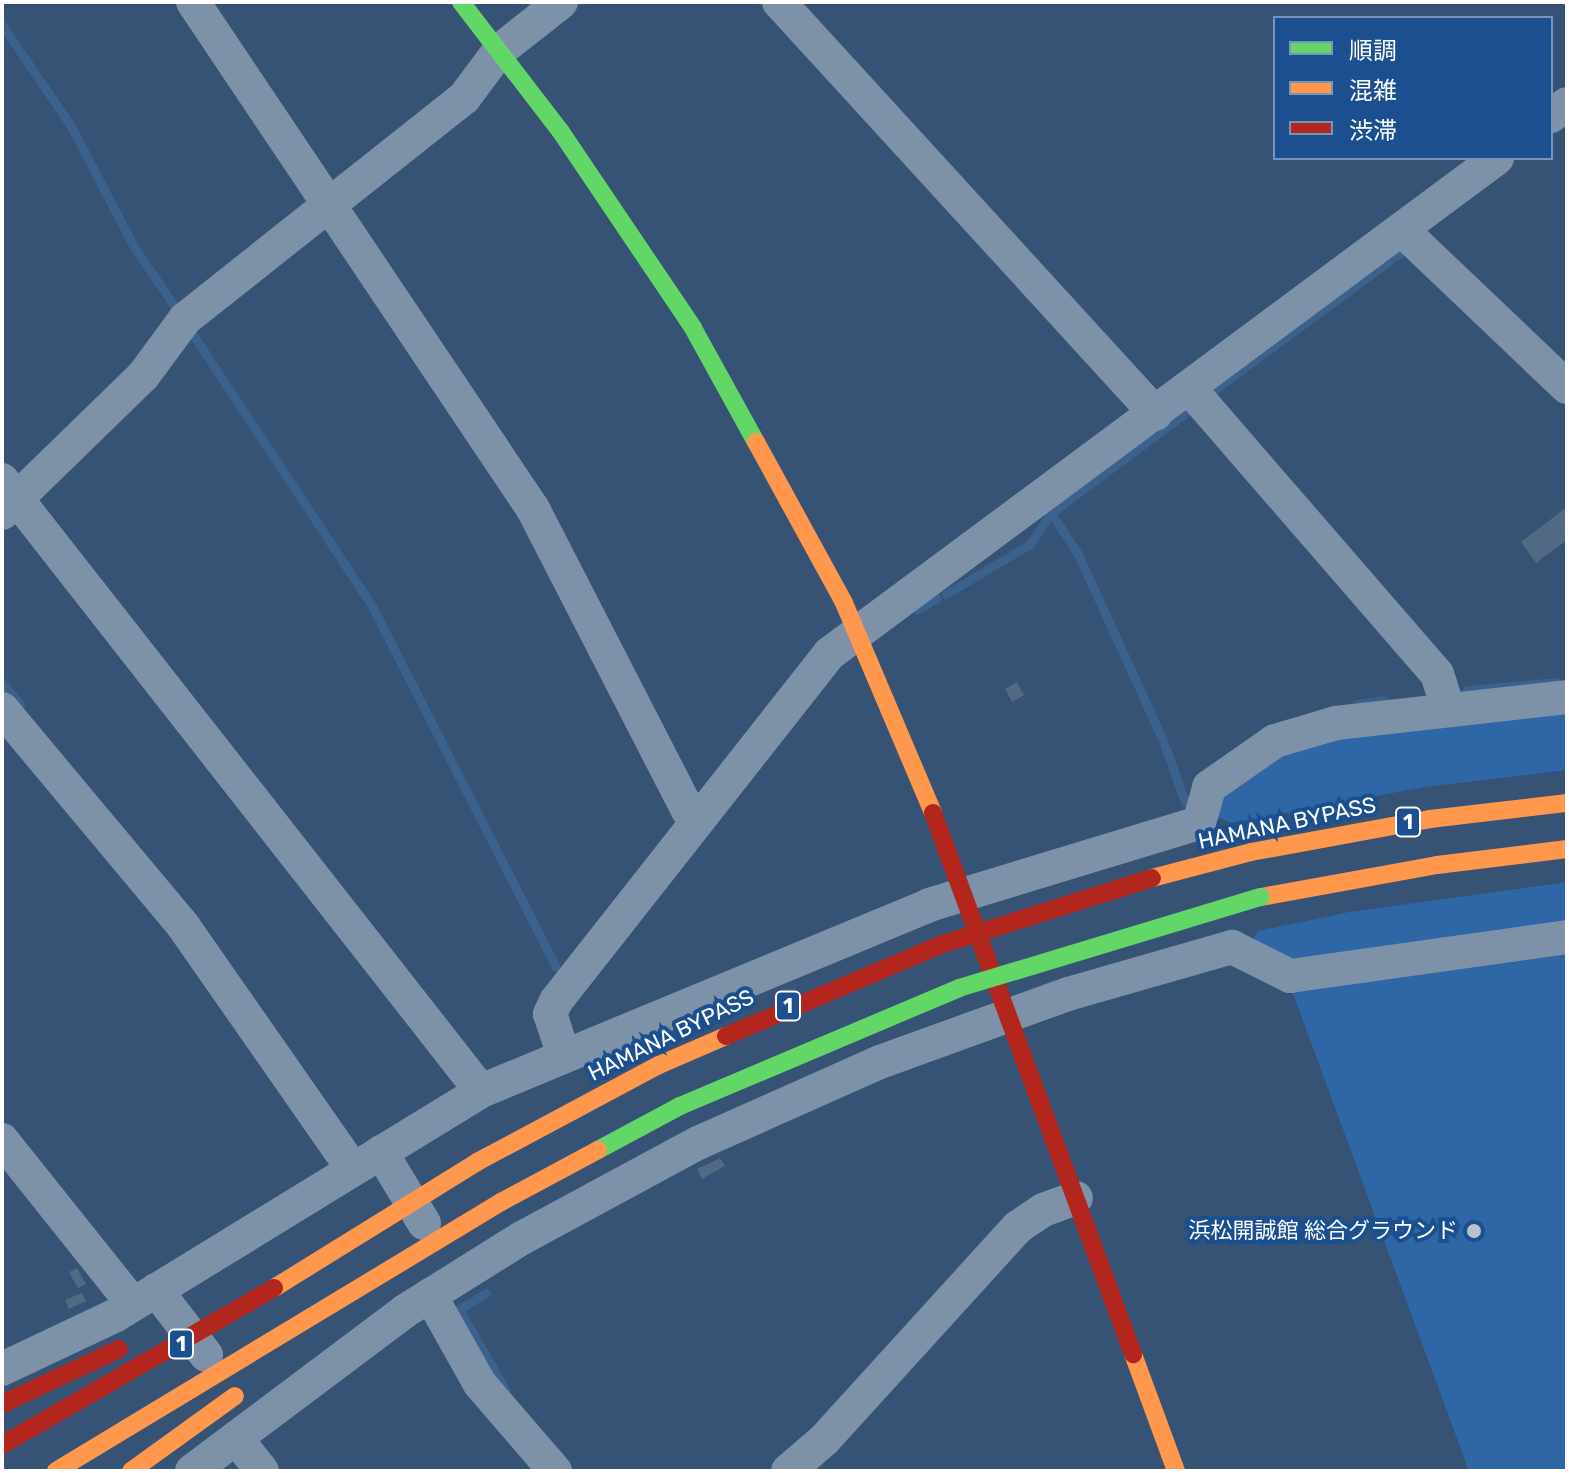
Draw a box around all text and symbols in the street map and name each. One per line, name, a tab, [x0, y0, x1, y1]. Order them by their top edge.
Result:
legend	[1273, 16, 1553, 160]
text: 順調	[1349, 37, 1397, 65]
text: 混雑	[1349, 77, 1397, 105]
text: 渋滞	[1349, 117, 1397, 145]
street label: HAMANA BYPASS	[1195, 791, 1379, 855]
road number: 1	[1394, 806, 1422, 838]
street label: HAMANA BYPASS	[584, 983, 758, 1087]
road number: 1	[774, 990, 802, 1022]
place label: 浜松開誠館 総合グラウンド	[1189, 1218, 1458, 1244]
marker: 浜松開誠館 総合グラウンド	[1465, 1222, 1483, 1240]
road number: 1	[167, 1328, 195, 1360]

